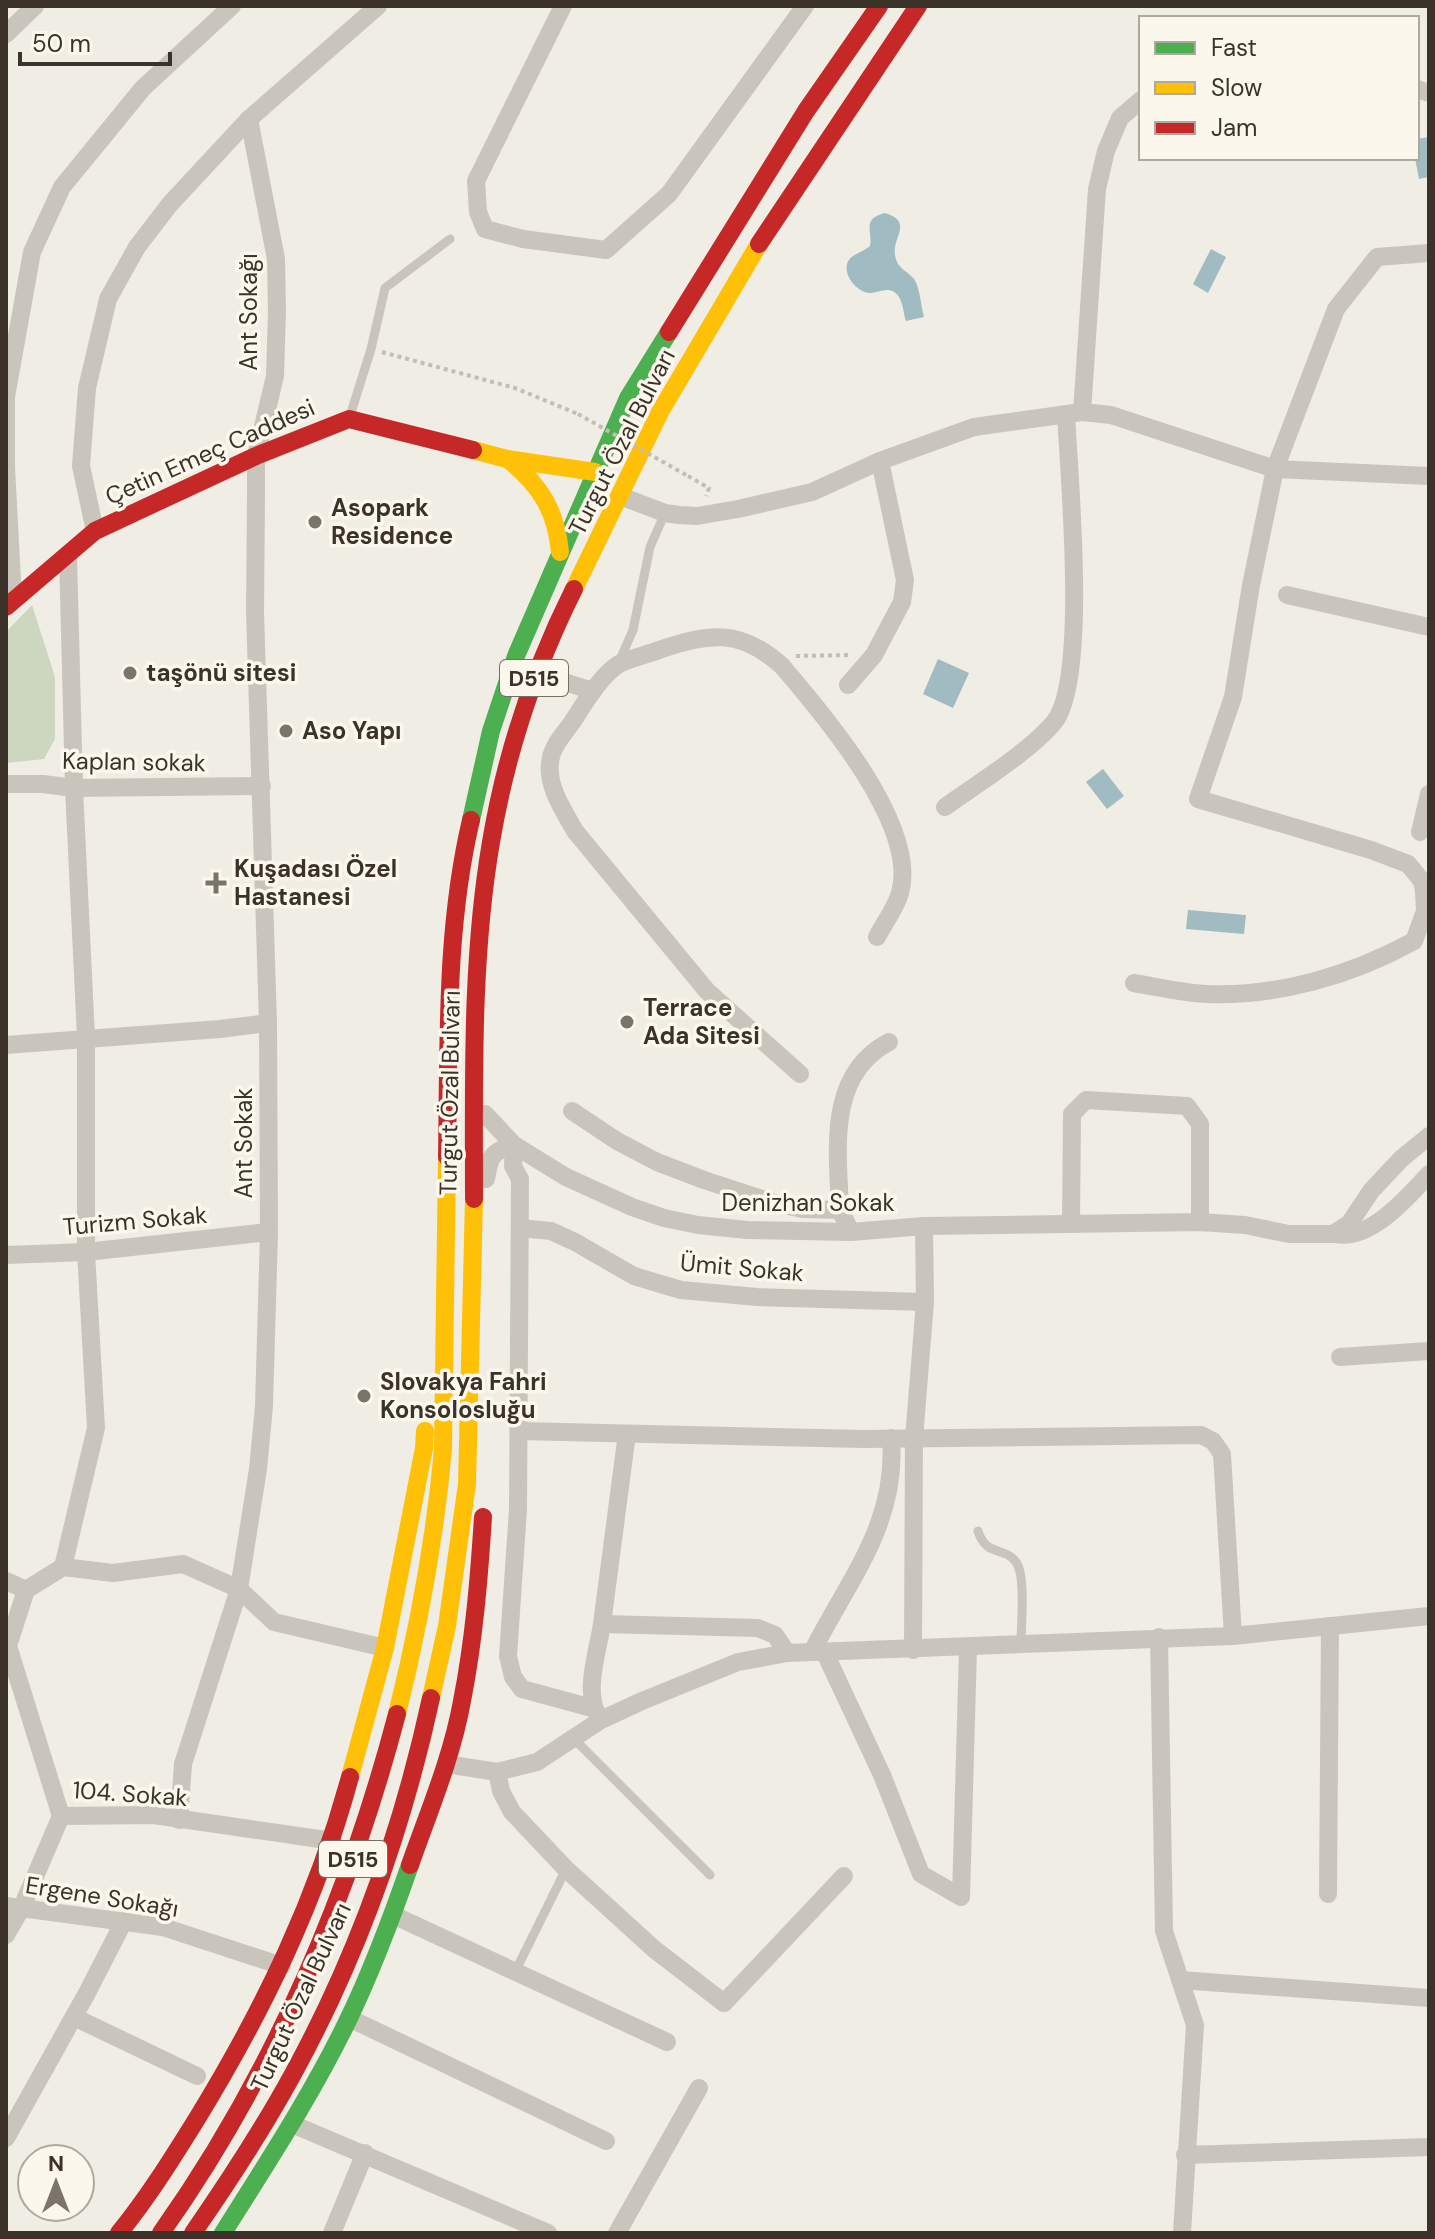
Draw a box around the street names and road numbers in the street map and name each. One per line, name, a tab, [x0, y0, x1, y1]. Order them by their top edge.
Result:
street label: Ant Sokağı	[233, 253, 264, 371]
street label: Turgut Özal Bulvarı	[561, 343, 682, 540]
street label: Çetin Emeç Caddesi	[100, 391, 319, 512]
road number: D515	[500, 660, 568, 696]
street label: Kaplan sokak	[62, 745, 206, 778]
street label: Turgut Özal Bulvarı	[432, 990, 467, 1196]
street label: Ant Sokak	[228, 1088, 259, 1198]
street label: Denizhan Sokak	[722, 1187, 895, 1218]
street label: Turizm Sokak	[62, 1199, 208, 1242]
street label: Ümit Sokak	[679, 1247, 805, 1288]
street label: 104. Sokak	[72, 1774, 188, 1813]
road number: D515	[319, 1841, 387, 1877]
street label: Ergene Sokağı	[23, 1869, 181, 1924]
street label: Turgut Özal Bulvarı	[243, 1897, 358, 2096]

